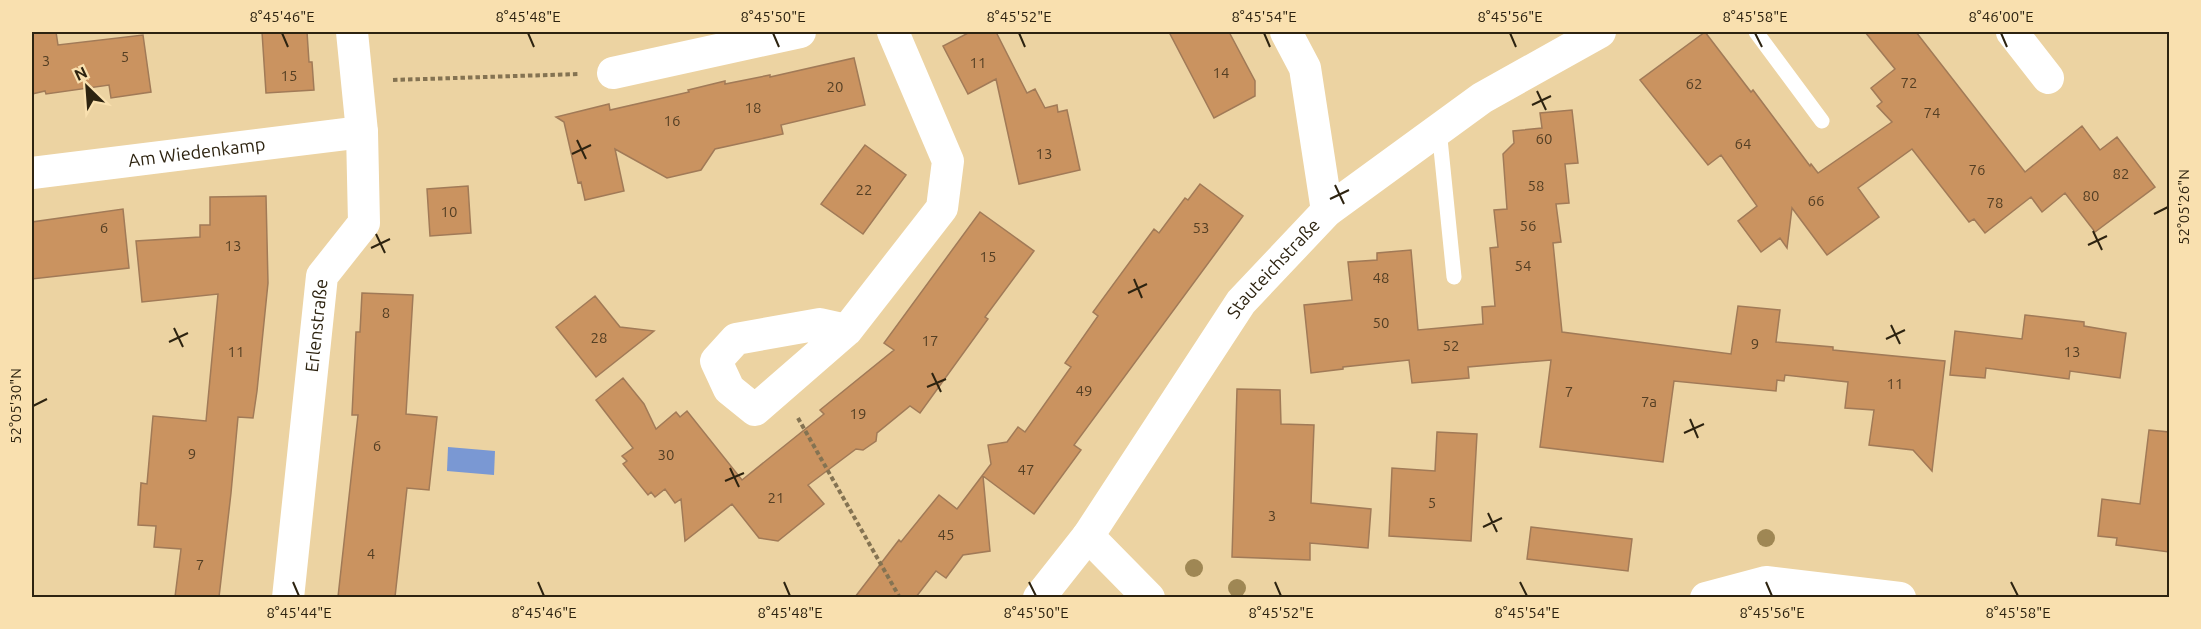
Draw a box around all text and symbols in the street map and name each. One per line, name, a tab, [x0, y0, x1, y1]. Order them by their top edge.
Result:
text: 8°45'46"E	[249, 8, 315, 25]
text: 8°45'48"E	[495, 8, 561, 25]
text: 8°45'50"E	[740, 8, 806, 25]
text: 8°45'52"E	[986, 8, 1052, 25]
text: 8°45'54"E	[1231, 8, 1297, 25]
text: 8°45'56"E	[1477, 8, 1543, 25]
text: 8°45'58"E	[1722, 8, 1788, 25]
text: 8°46'00"E	[1968, 8, 2034, 25]
house number: 5	[121, 48, 129, 65]
house number: 3	[42, 52, 50, 69]
house number: 11	[970, 54, 986, 71]
north arrow	[57, 57, 117, 117]
text: N	[71, 63, 90, 84]
house number: 14	[1213, 64, 1229, 81]
house number: 15	[281, 67, 297, 84]
house number: 72	[1901, 74, 1917, 91]
house number: 62	[1686, 75, 1702, 92]
house number: 20	[827, 78, 843, 95]
house number: 18	[745, 99, 761, 116]
house number: 74	[1924, 104, 1940, 121]
house number: 16	[664, 112, 680, 129]
house number: 60	[1536, 130, 1552, 147]
street label: Am Wiedenkamp	[127, 133, 266, 170]
house number: 64	[1735, 135, 1751, 152]
house number: 13	[1036, 145, 1052, 162]
house number: 76	[1969, 161, 1985, 178]
house number: 82	[2113, 165, 2129, 182]
text: 52°05'26"N	[2175, 169, 2192, 245]
house number: 58	[1528, 177, 1544, 194]
house number: 22	[856, 181, 872, 198]
house number: 80	[2083, 187, 2099, 204]
house number: 66	[1808, 192, 1824, 209]
house number: 78	[1987, 194, 2003, 211]
house number: 10	[441, 203, 457, 220]
street label: Stauteichstraße	[1222, 214, 1323, 322]
house number: 56	[1520, 217, 1536, 234]
house number: 6	[100, 219, 108, 236]
house number: 53	[1193, 219, 1209, 236]
house number: 13	[225, 237, 241, 254]
house number: 15	[980, 248, 996, 265]
house number: 54	[1515, 257, 1531, 274]
house number: 48	[1373, 269, 1389, 286]
street label: Erlenstraße	[301, 278, 331, 373]
house number: 8	[382, 304, 390, 321]
house number: 50	[1373, 314, 1389, 331]
house number: 28	[591, 329, 607, 346]
house number: 17	[922, 332, 938, 349]
house number: 9	[1751, 335, 1759, 352]
house number: 52	[1443, 337, 1459, 354]
house number: 11	[228, 343, 244, 360]
house number: 13	[2064, 343, 2080, 360]
text: 52°05'30"N	[7, 368, 24, 444]
house number: 11	[1887, 375, 1903, 392]
house number: 49	[1076, 382, 1092, 399]
house number: 7	[1565, 383, 1573, 400]
house number: 7a	[1641, 393, 1657, 410]
house number: 19	[850, 405, 866, 422]
house number: 6	[373, 437, 381, 454]
house number: 9	[188, 445, 196, 462]
house number: 30	[658, 446, 674, 463]
house number: 47	[1018, 461, 1034, 478]
house number: 21	[768, 489, 784, 506]
house number: 5	[1428, 494, 1436, 511]
house number: 3	[1268, 507, 1276, 524]
house number: 45	[938, 526, 954, 543]
house number: 4	[367, 545, 375, 562]
house number: 7	[196, 556, 204, 573]
text: 8°45'44"E	[266, 604, 332, 621]
text: 8°45'46"E	[511, 604, 577, 621]
text: 8°45'48"E	[757, 604, 823, 621]
text: 8°45'50"E	[1003, 604, 1069, 621]
text: 8°45'52"E	[1248, 604, 1314, 621]
text: 8°45'54"E	[1494, 604, 1560, 621]
text: 8°45'56"E	[1739, 604, 1805, 621]
text: 8°45'58"E	[1985, 604, 2051, 621]

